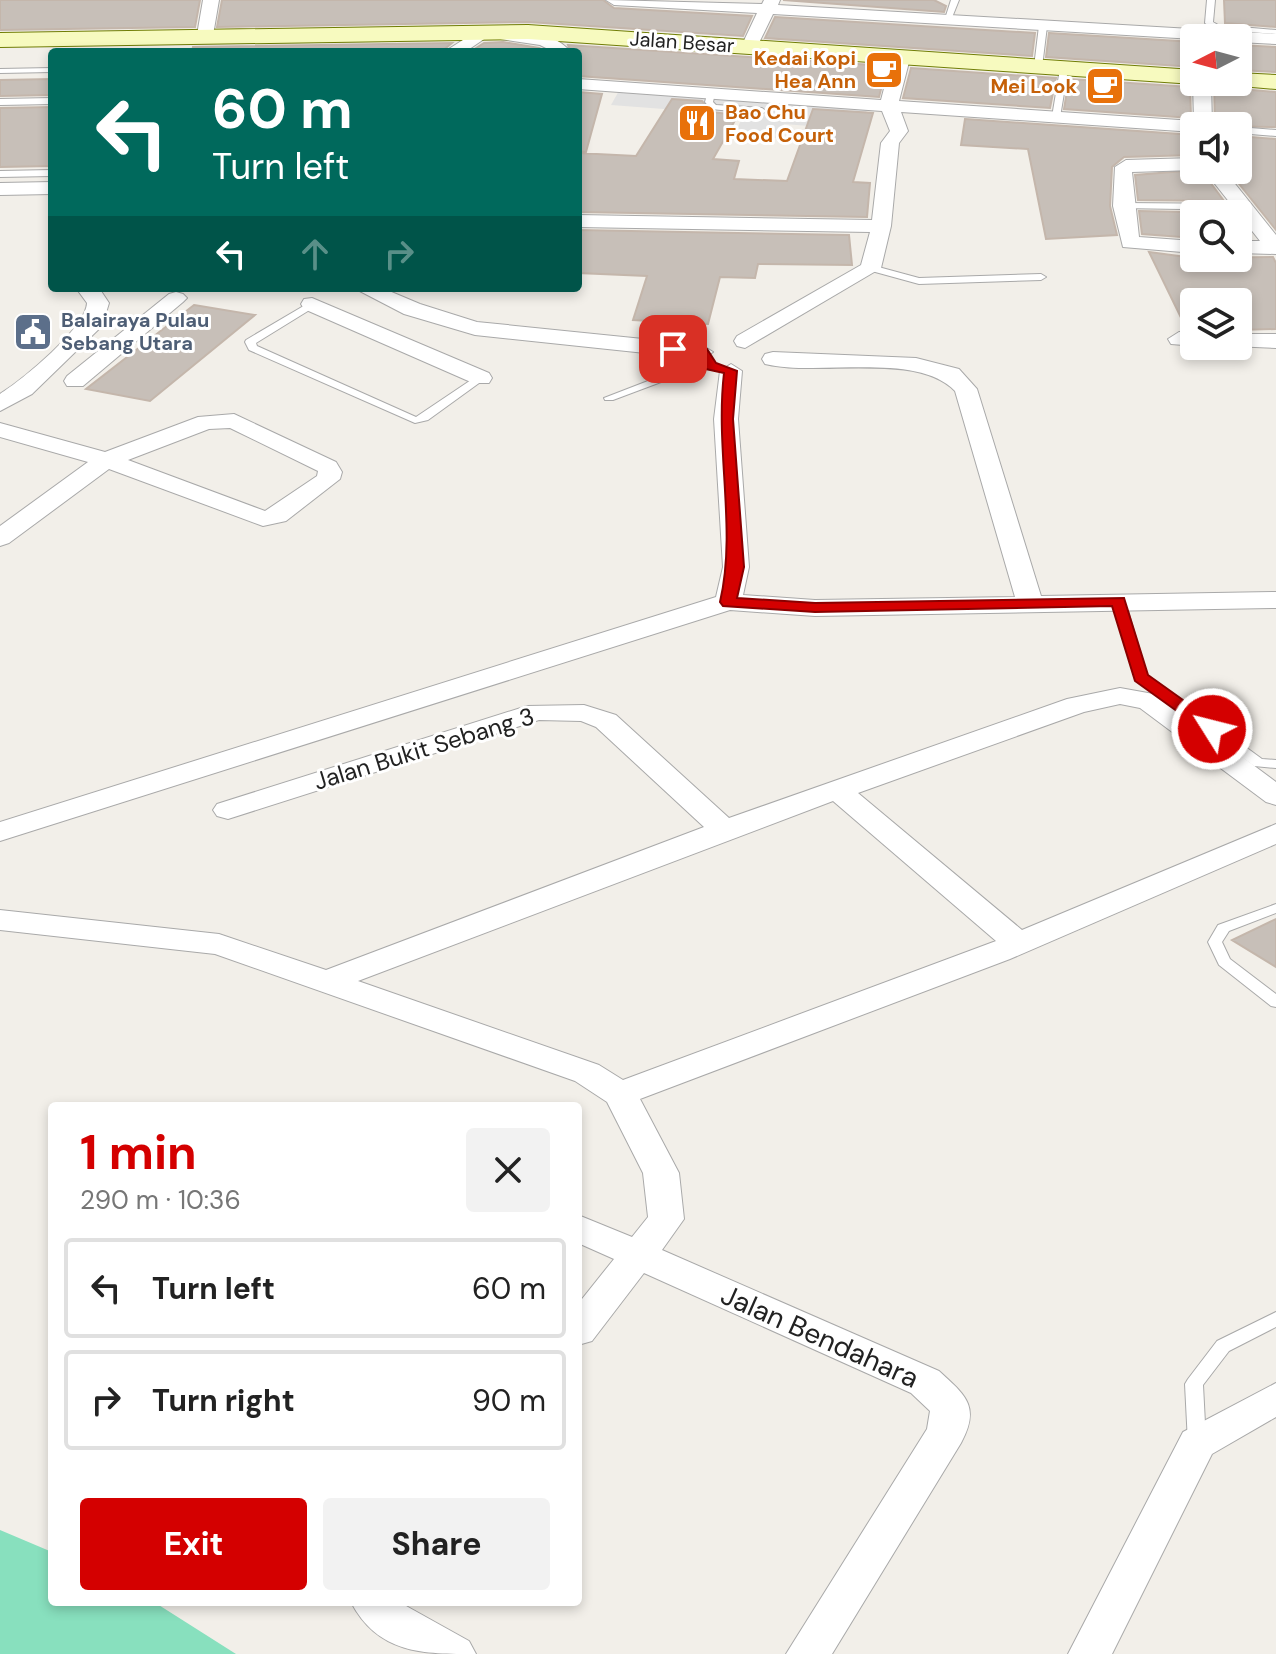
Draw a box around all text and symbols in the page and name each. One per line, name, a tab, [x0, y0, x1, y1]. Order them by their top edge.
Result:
north arrow	[1180, 24, 1252, 96]
map controls	[1180, 24, 1252, 360]
street label: Jalan Besar	[629, 25, 735, 59]
place label: Kedai Kopi Hea Ann	[754, 45, 856, 94]
cafe icon: Kedai Kopi Hea Ann	[863, 49, 905, 91]
cafe icon: Mei Look	[1084, 65, 1126, 107]
text: 60 m	[212, 72, 353, 145]
place label: Mei Look	[990, 73, 1077, 99]
icon: left	[80, 80, 184, 184]
place label: Bao Chu Food Court	[725, 99, 834, 148]
restaurant icon: Bao Chu Food Court	[676, 102, 718, 144]
button: sound	[1180, 112, 1252, 184]
text: Turn left	[212, 143, 349, 190]
button: search	[1180, 200, 1252, 272]
icon: left	[209, 232, 253, 276]
icon: ahead	[293, 232, 337, 276]
icon: right	[377, 232, 421, 276]
button: layers	[1180, 288, 1252, 360]
place label: Balairaya Pulau Sebang Utara	[61, 307, 209, 356]
public building icon: Balairaya Pulau Sebang Utara	[12, 311, 54, 353]
pin	[639, 315, 707, 383]
icon: arrive	[651, 327, 695, 371]
position arrow	[1170, 687, 1254, 771]
street label: Jalan Bukit Sebang 3	[310, 700, 538, 797]
text: 1 min	[80, 1121, 197, 1184]
button: close	[466, 1128, 550, 1212]
text: 290 m · 10:36	[80, 1183, 241, 1217]
icon: left	[84, 1266, 128, 1310]
text: Turn left	[152, 1269, 275, 1308]
text: 60 m	[472, 1269, 546, 1308]
street label: Jalan Bendahara	[715, 1276, 925, 1397]
icon: right	[84, 1378, 128, 1422]
text: Turn right	[152, 1381, 295, 1420]
text: 90 m	[472, 1381, 546, 1420]
button: Exit	[80, 1498, 307, 1590]
button: Share	[323, 1498, 550, 1590]

